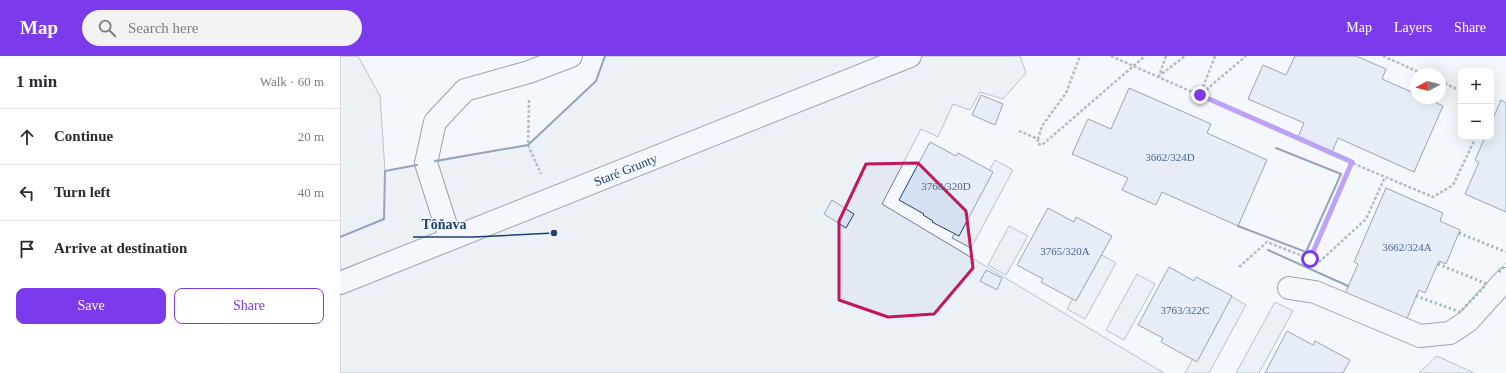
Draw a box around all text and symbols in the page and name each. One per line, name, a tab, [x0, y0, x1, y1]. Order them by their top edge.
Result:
search box	[82, 10, 362, 46]
text: Map	[20, 17, 58, 38]
icon: search	[96, 17, 118, 39]
text: Search here	[128, 20, 198, 36]
text: Map	[1346, 20, 1372, 35]
text: Layers	[1394, 20, 1432, 35]
text: Share	[1454, 20, 1486, 35]
north arrow	[1410, 68, 1446, 104]
map controls	[1458, 68, 1494, 140]
button: +	[1458, 68, 1494, 104]
text: 1 min	[16, 72, 57, 91]
text: Walk · 60 m	[260, 74, 324, 89]
route end	[1191, 86, 1209, 104]
button: −	[1458, 104, 1494, 140]
icon: ahead	[16, 126, 38, 148]
text: Continue	[54, 128, 113, 144]
text: 20 m	[298, 129, 324, 144]
street label: Staré Grunty	[592, 150, 660, 189]
house number: 3662/324D	[1145, 151, 1195, 163]
house number: 3768/320D	[921, 180, 971, 192]
icon: left	[16, 182, 38, 204]
text: Turn left	[54, 184, 111, 200]
text: 40 m	[298, 185, 324, 200]
callout: Tôňava	[413, 211, 474, 237]
text: Tôňava	[421, 217, 467, 232]
icon: arrive	[16, 238, 38, 260]
text: Arrive at destination	[54, 240, 187, 256]
house number: 3662/324A	[1382, 241, 1432, 253]
house number: 3765/320A	[1040, 245, 1090, 257]
route start	[1301, 250, 1319, 268]
button: Save	[16, 288, 166, 324]
button: Share	[174, 288, 324, 324]
house number: 3763/322C	[1161, 304, 1209, 316]

